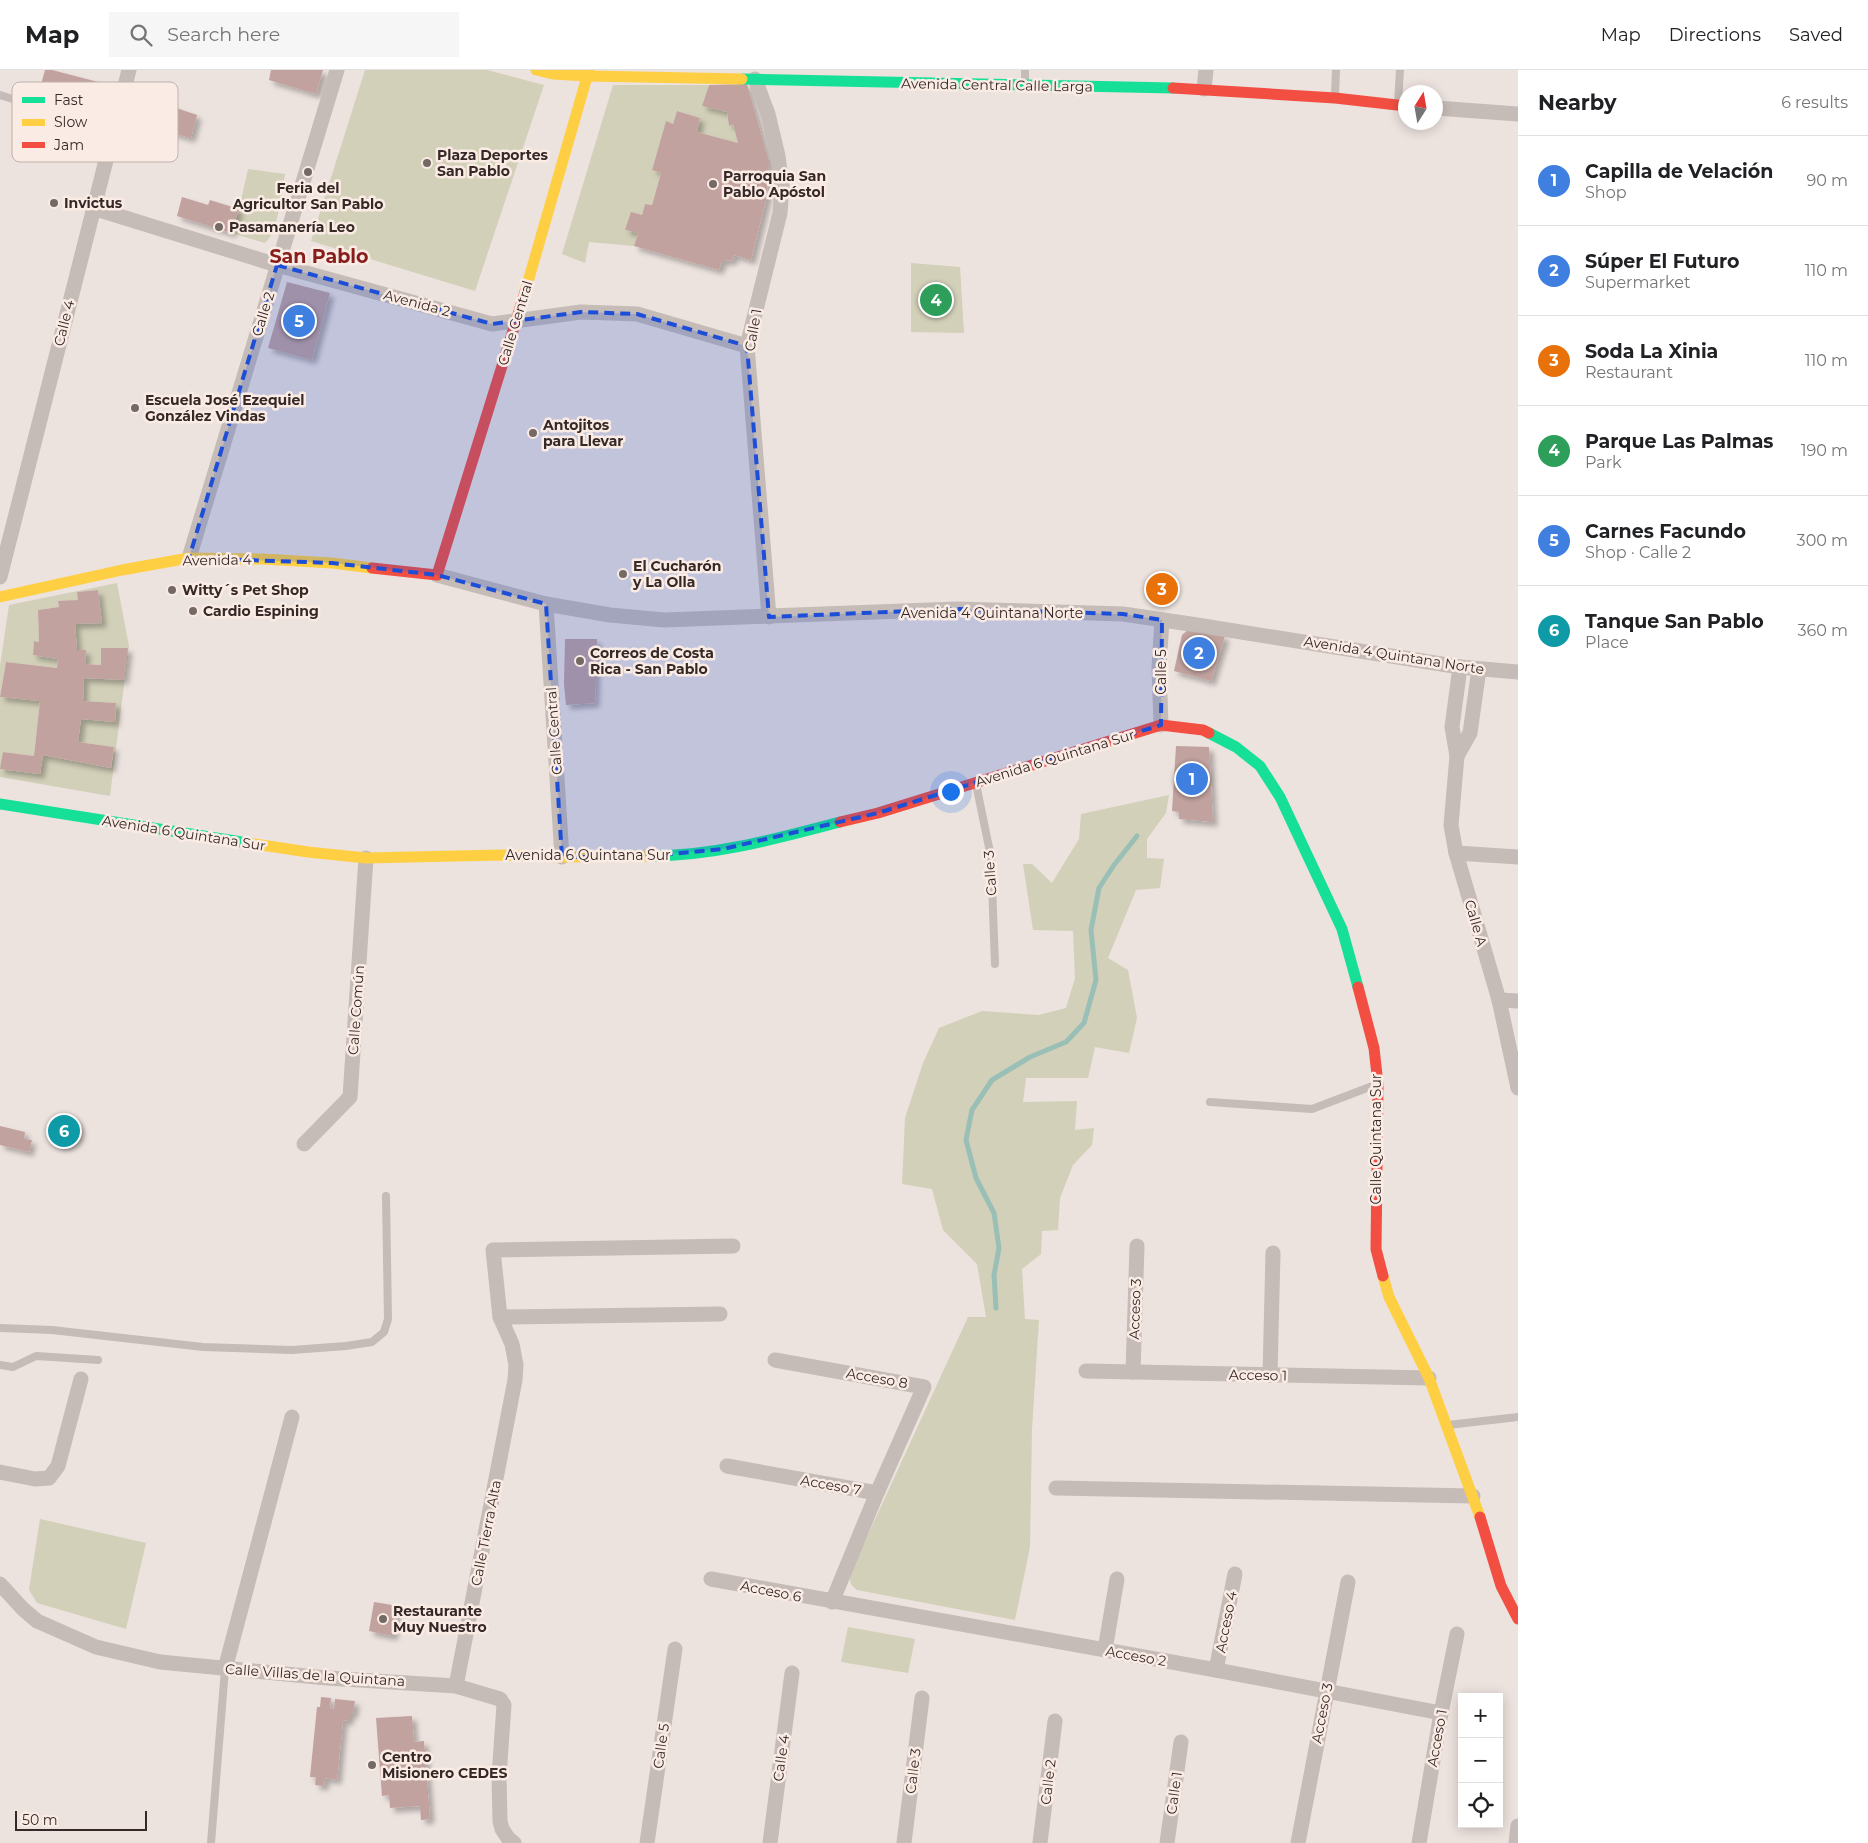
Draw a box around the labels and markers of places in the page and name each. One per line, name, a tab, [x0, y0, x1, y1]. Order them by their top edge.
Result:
place label: Plaza Deportes San Pablo	[437, 146, 548, 180]
marker: Plaza Deportes San Pablo	[421, 157, 433, 169]
marker: Feria del Agricultor San Pablo	[302, 166, 314, 178]
place label: Parroquia San Pablo Apóstol	[723, 167, 826, 201]
marker: Parroquia San Pablo Apóstol	[707, 178, 719, 190]
place label: Feria del Agricultor San Pablo	[232, 179, 383, 213]
place label: Invictus	[64, 194, 123, 212]
marker: Invictus	[48, 197, 60, 209]
place label: Pasamanería Leo	[229, 218, 355, 236]
marker: Pasamanería Leo	[213, 221, 225, 233]
pin: 4	[920, 281, 952, 319]
pin: 5	[283, 302, 315, 340]
place label: Escuela José Ezequiel González Vindas	[145, 391, 305, 425]
marker: Escuela José Ezequiel González Vindas	[129, 402, 141, 414]
place label: Antojitos para Llevar	[542, 416, 623, 450]
marker: Antojitos para Llevar	[527, 427, 539, 439]
place label: El Cucharón y La Olla	[632, 557, 721, 591]
marker: El Cucharón y La Olla	[617, 568, 629, 580]
pin: 3	[1146, 570, 1178, 608]
place label: Witty´s Pet Shop	[182, 581, 309, 599]
marker: Witty´s Pet Shop	[166, 584, 178, 596]
place label: Cardio Espining	[203, 602, 319, 620]
marker: Cardio Espining	[187, 605, 199, 617]
pin: 2	[1183, 634, 1215, 672]
place label: Correos de Costa Rica - San Pablo	[590, 644, 714, 678]
marker: Correos de Costa Rica - San Pablo	[574, 655, 586, 667]
pin: 1	[1176, 760, 1208, 798]
pin: 6	[48, 1112, 80, 1150]
place label: Restaurante Muy Nuestro	[393, 1602, 487, 1636]
marker: Restaurante Muy Nuestro	[377, 1613, 389, 1625]
place label: Centro Misionero CEDES	[382, 1748, 507, 1782]
marker: Centro Misionero CEDES	[366, 1759, 378, 1771]

